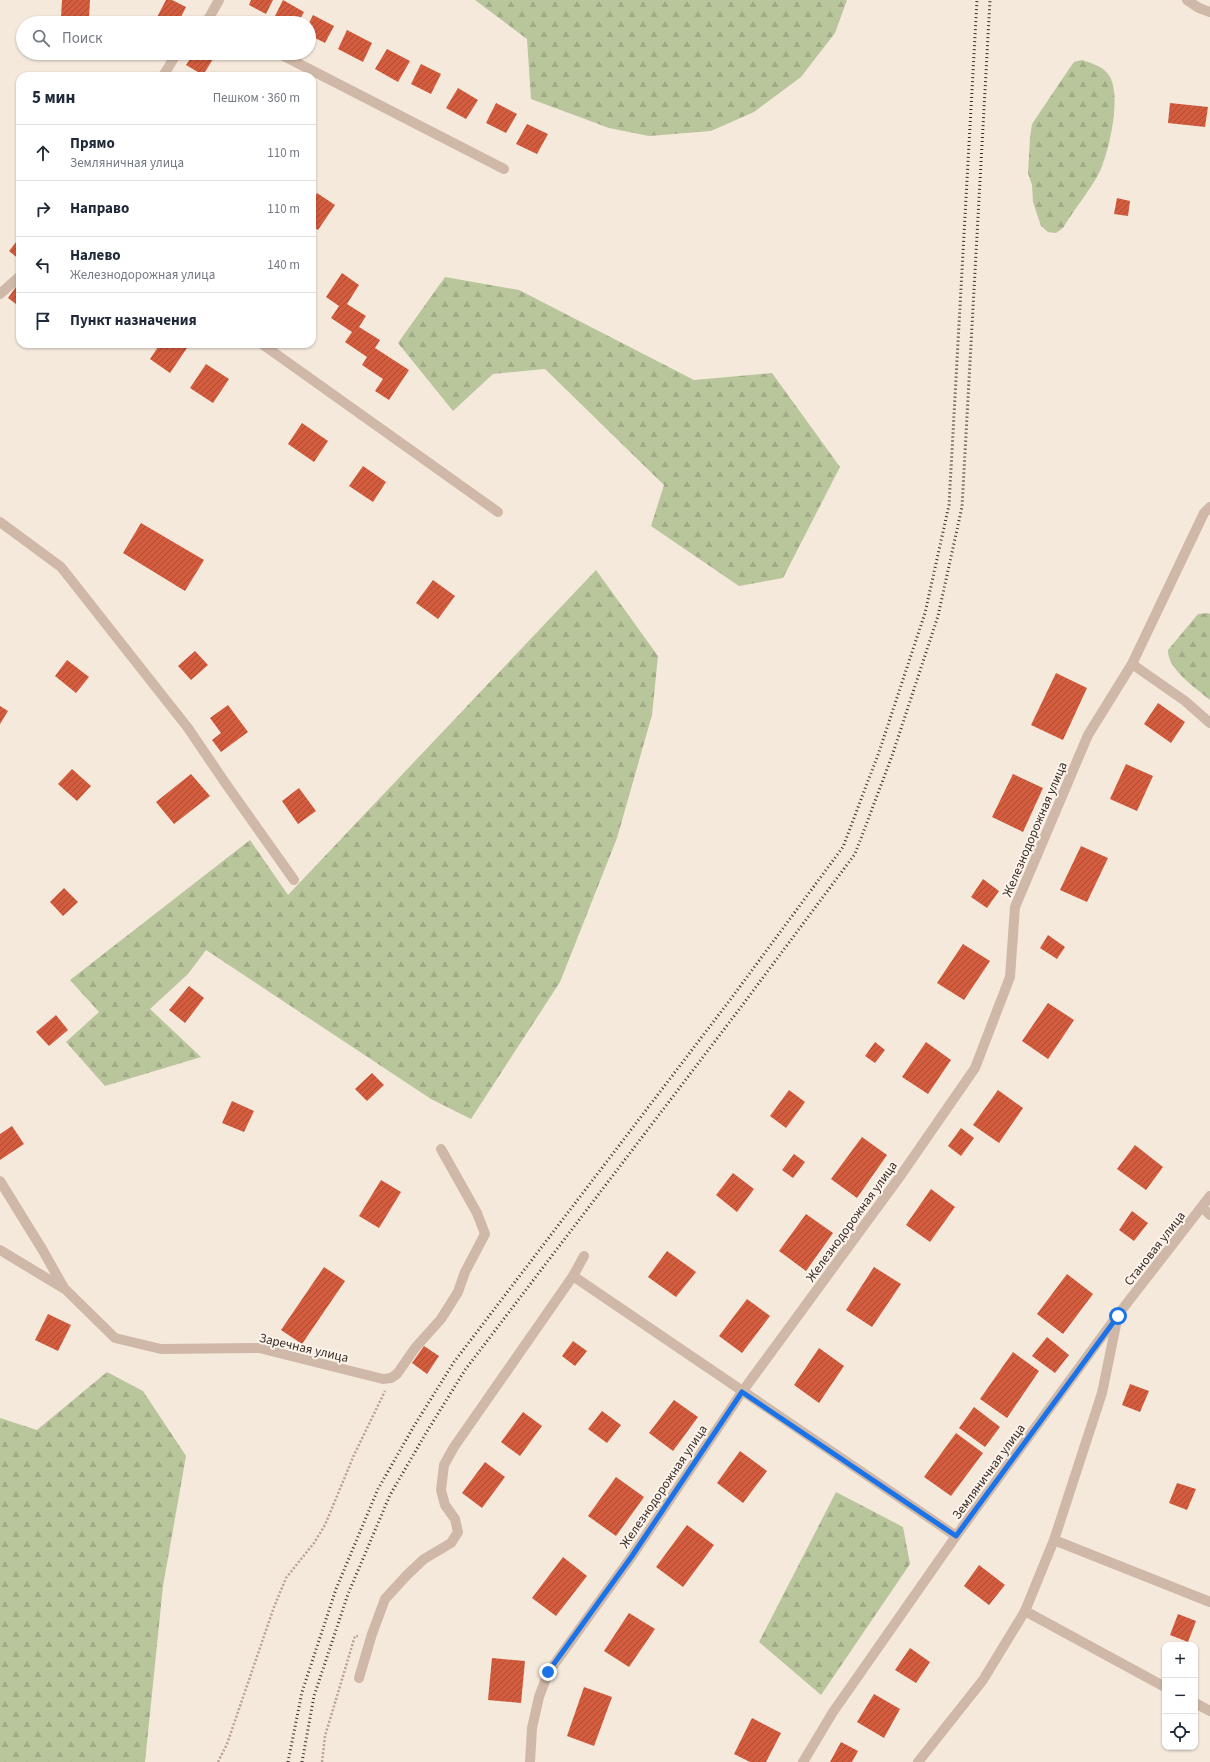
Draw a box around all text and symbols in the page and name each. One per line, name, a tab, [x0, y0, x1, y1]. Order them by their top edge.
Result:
search box	[16, 16, 316, 60]
icon: search	[30, 27, 52, 49]
text: Поиск	[62, 28, 103, 49]
text: 5 мин	[32, 86, 75, 110]
text: Пешком · 360 m	[213, 89, 300, 107]
text: Прямо	[70, 133, 115, 154]
icon: ahead	[32, 142, 54, 164]
text: 110 m	[267, 144, 300, 162]
text: Земляничная улица	[70, 154, 184, 172]
icon: right	[32, 198, 54, 220]
text: Направо	[70, 198, 129, 219]
text: 110 m	[267, 200, 300, 218]
text: Налево	[70, 245, 121, 266]
icon: left	[32, 254, 54, 276]
text: 140 m	[267, 256, 300, 274]
text: Железнодорожная улица	[70, 266, 215, 284]
icon: arrive	[32, 310, 54, 332]
text: Пункт назначения	[70, 310, 197, 331]
street label: Железнодорожная улица	[998, 759, 1072, 900]
street label: Железнодорожная улица	[802, 1158, 902, 1286]
street label: Становая улица	[1120, 1208, 1190, 1290]
route start	[1109, 1307, 1127, 1325]
street label: Заречная улица	[257, 1329, 350, 1367]
street label: Земляничная улица	[948, 1420, 1030, 1523]
street label: Железнодорожная улица	[616, 1421, 712, 1552]
map controls	[1162, 1642, 1198, 1750]
button: +	[1162, 1642, 1198, 1678]
route end	[539, 1663, 557, 1681]
button: −	[1162, 1678, 1198, 1714]
button: locate	[1162, 1714, 1198, 1750]

